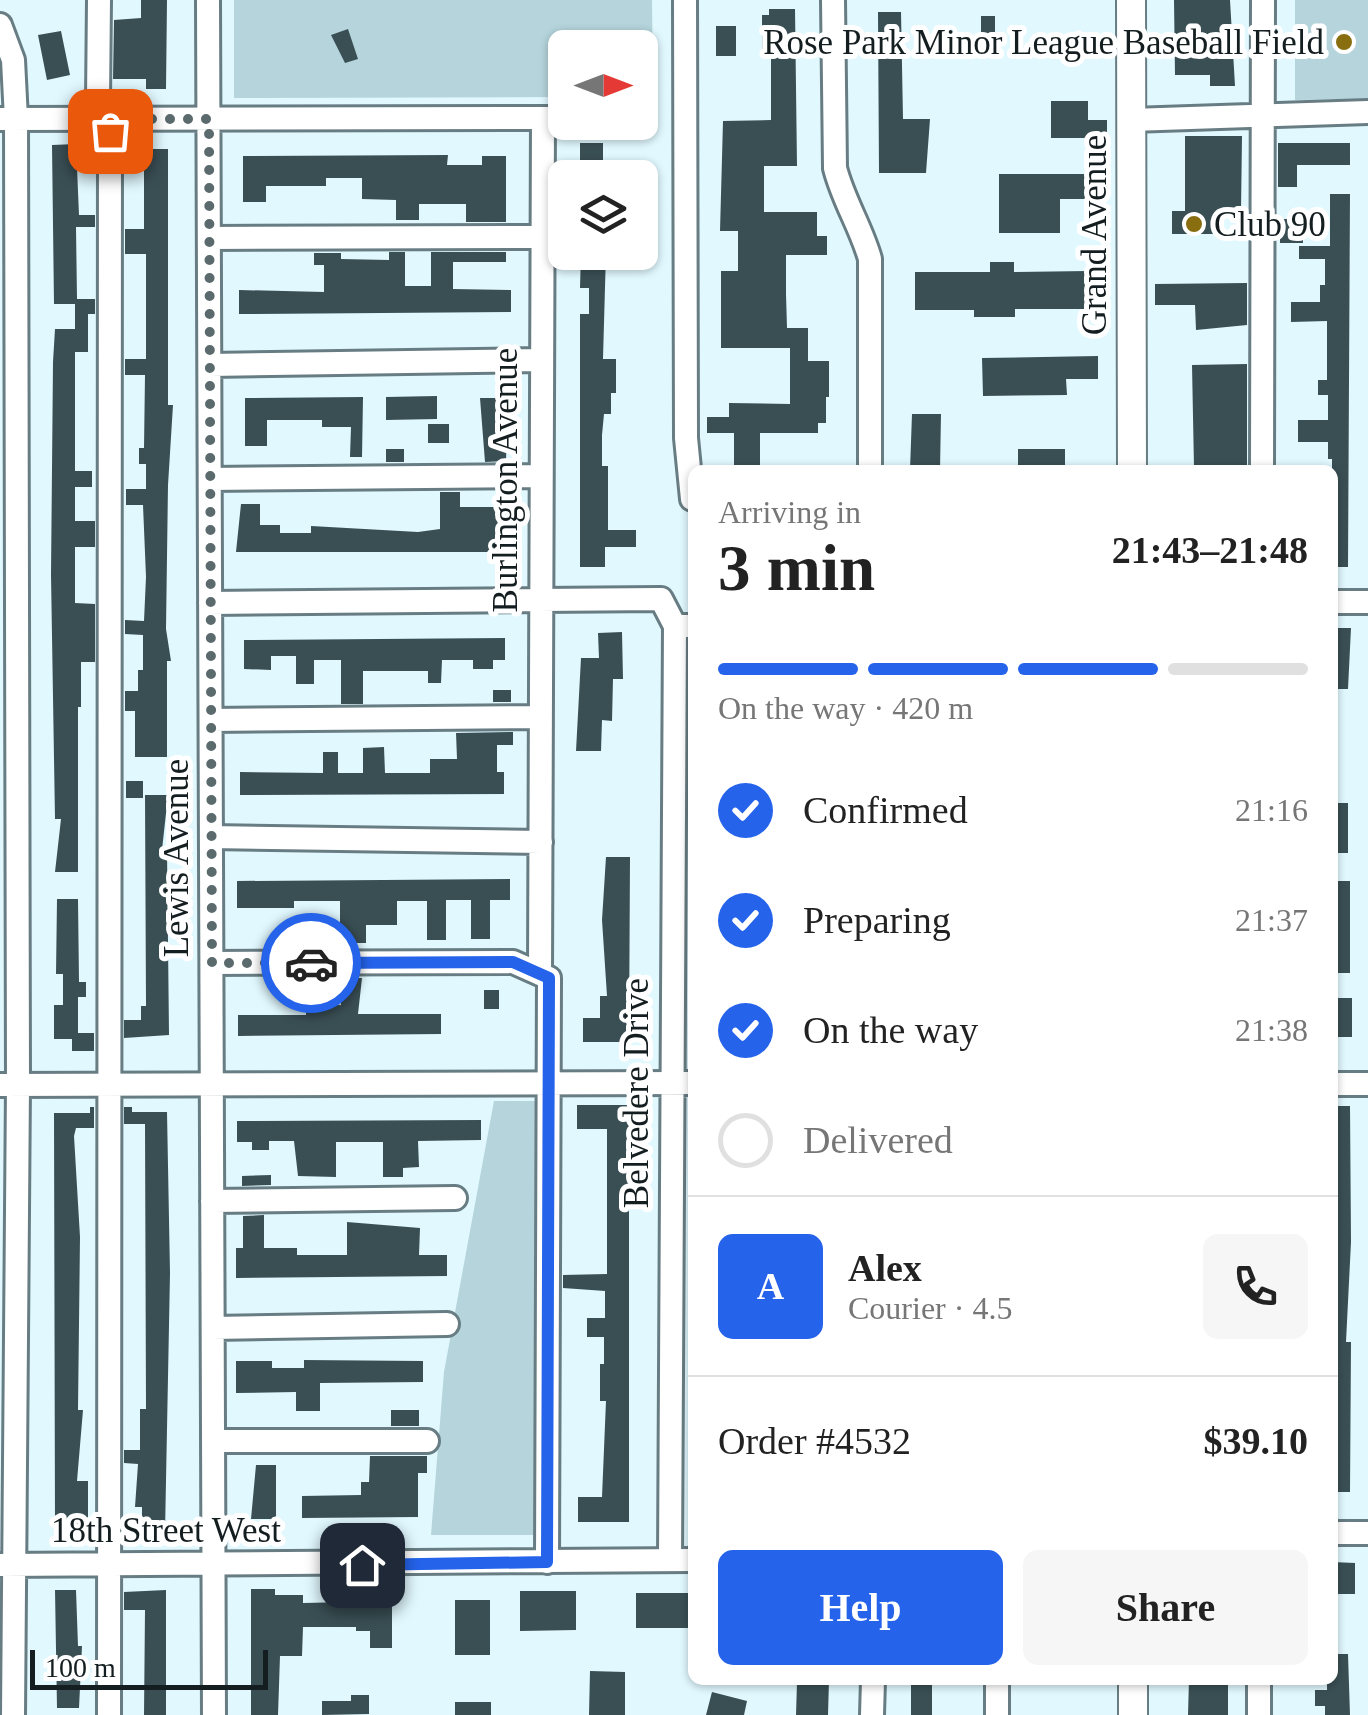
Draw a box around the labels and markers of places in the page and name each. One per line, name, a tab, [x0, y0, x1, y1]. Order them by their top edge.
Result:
place label: Rose Park Minor League Baseball Field	[763, 23, 1324, 62]
marker: Rose Park Minor League Baseball Field	[1333, 31, 1355, 53]
pin	[68, 89, 153, 174]
place label: Club 90	[1214, 205, 1326, 244]
marker: Club 90	[1183, 213, 1205, 235]
pin	[320, 1523, 405, 1608]

